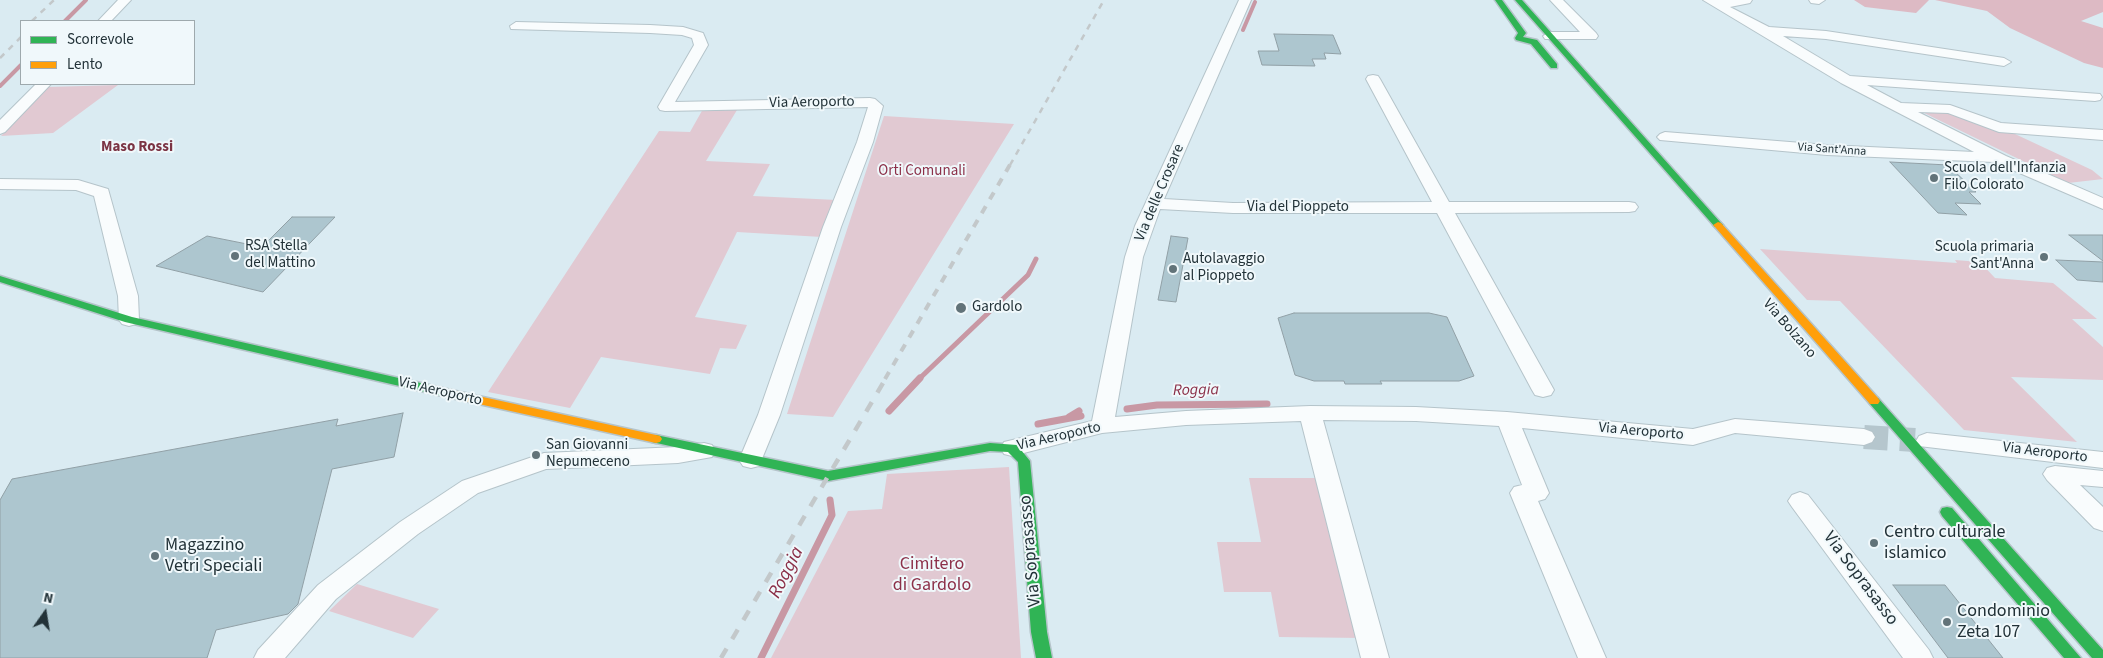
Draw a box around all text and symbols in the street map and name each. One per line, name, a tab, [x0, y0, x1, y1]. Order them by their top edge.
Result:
legend	[20, 20, 195, 85]
text: Scorrevole	[67, 29, 134, 50]
text: Lento	[67, 54, 103, 75]
street label: Via Aeroporto	[769, 93, 855, 113]
district label: Maso Rossi	[101, 139, 173, 157]
street label: Via Sant'Anna	[1797, 140, 1867, 160]
street label: Via delle Crosare	[1131, 142, 1189, 244]
place label: Scuola dell'Infanzia Filo Colorato	[1944, 160, 2066, 195]
park label: Orti Comunali	[878, 163, 966, 181]
marker: Scuola dell'Infanzia Filo Colorato	[1928, 172, 1940, 184]
street label: Via del Pioppeto	[1247, 199, 1349, 217]
place label: RSA Stella del Mattino	[245, 238, 316, 273]
place label: Scuola primaria Sant'Anna	[1935, 239, 2034, 274]
marker: RSA Stella del Mattino	[229, 250, 241, 262]
place label: Autolavaggio al Pioppeto	[1183, 251, 1265, 286]
marker: Scuola primaria Sant'Anna	[2038, 251, 2050, 263]
marker: Autolavaggio al Pioppeto	[1167, 263, 1179, 275]
street label: Via Bolzano	[1758, 296, 1820, 362]
place label: Gardolo	[972, 299, 1022, 317]
marker: Gardolo	[954, 301, 968, 315]
street label: Via Aeroporto	[396, 374, 484, 410]
water label: Roggia	[1173, 381, 1219, 401]
street label: Via Aeroporto	[1015, 419, 1103, 455]
street label: Via Aeroporto	[1598, 419, 1684, 445]
place label: San Giovanni Nepumeceno	[546, 437, 630, 472]
street label: Via Aeroporto	[2002, 439, 2088, 467]
marker: San Giovanni Nepumeceno	[530, 449, 542, 461]
street label: Via Soprasasso	[1015, 494, 1047, 608]
place label: Centro culturale islamico	[1884, 522, 2005, 564]
street label: Via Soprasasso	[1818, 528, 1902, 630]
place label: Magazzino Vetri Speciali	[165, 535, 262, 578]
marker: Centro culturale islamico	[1868, 537, 1880, 549]
water label: Roggia	[764, 543, 810, 603]
marker: Magazzino Vetri Speciali	[149, 550, 161, 562]
park label: Cimitero di Gardolo	[893, 554, 971, 596]
north arrow	[20, 588, 70, 638]
text: N	[42, 588, 55, 609]
place label: Condominio Zeta 107	[1957, 601, 2050, 644]
marker: Condominio Zeta 107	[1941, 616, 1953, 628]

